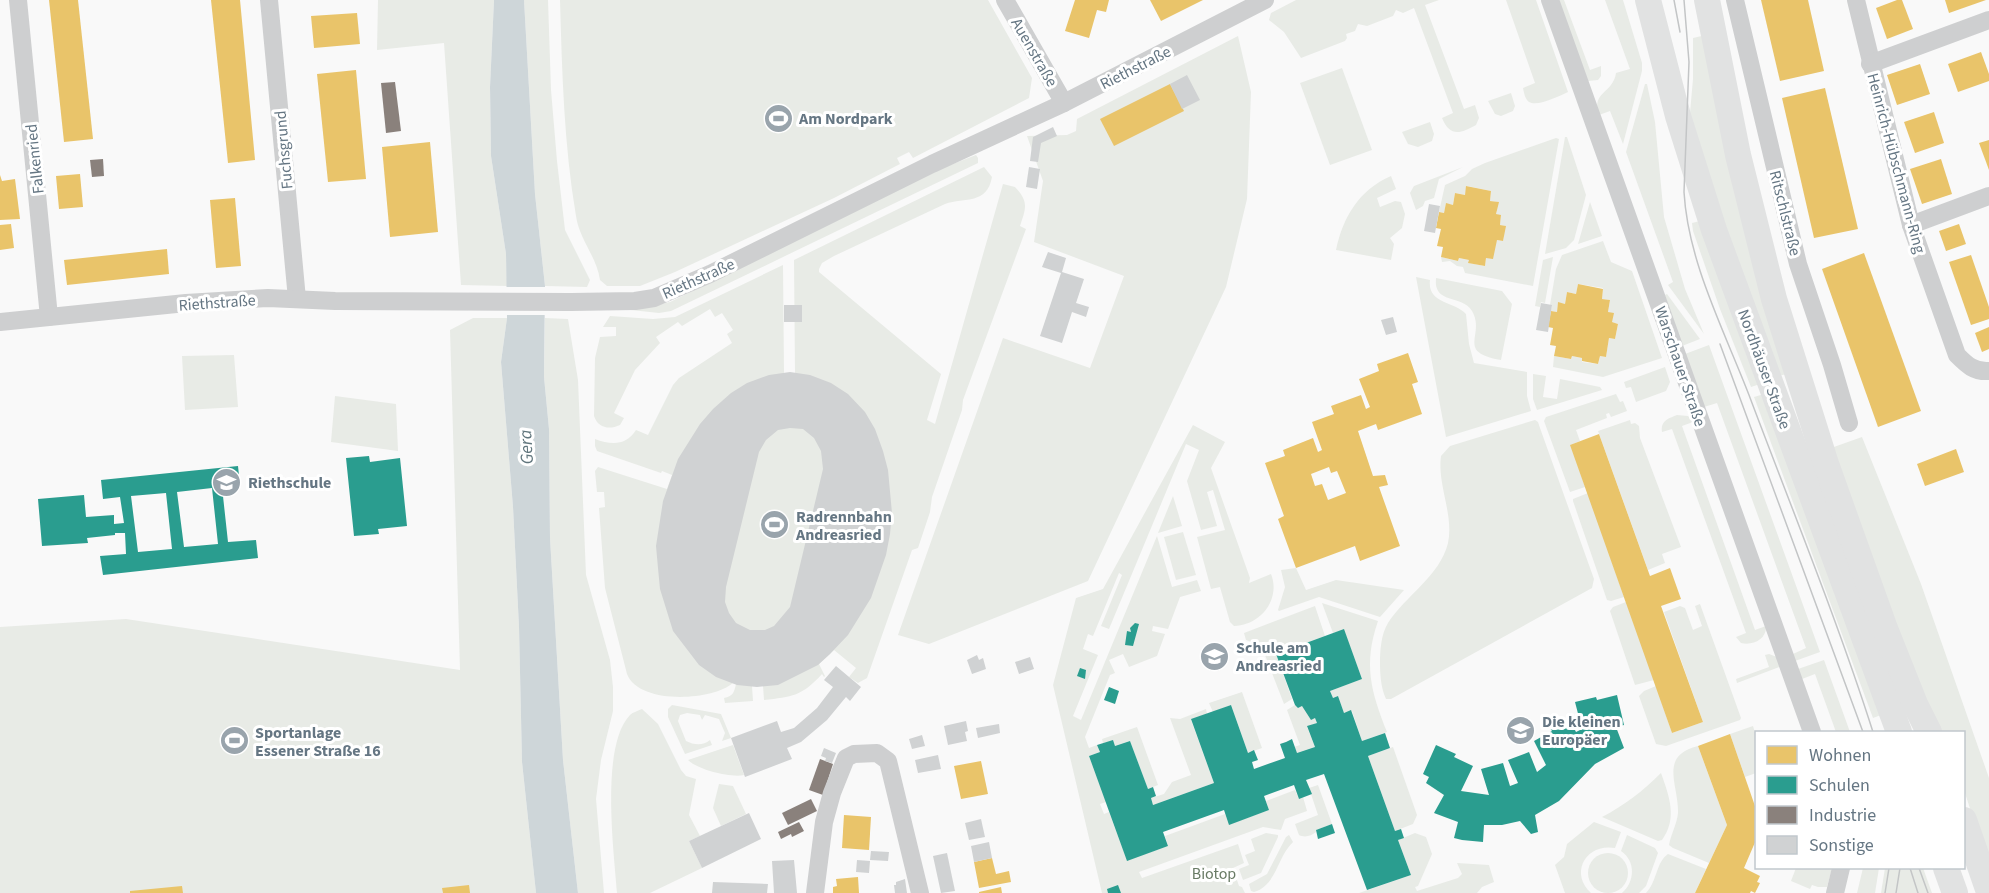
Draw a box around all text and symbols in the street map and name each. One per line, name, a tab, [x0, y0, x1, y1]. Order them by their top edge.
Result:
street label: Auenstraße	[1006, 14, 1063, 91]
street label: Riethstraße	[1096, 41, 1175, 95]
street label: Heinrich-Hübschmann-Ring	[1861, 71, 1931, 256]
sports icon: Am Nordpark	[762, 102, 794, 134]
place label: Am Nordpark	[798, 108, 893, 130]
street label: Fuchsgrund	[270, 110, 298, 190]
street label: Falkenried	[20, 123, 50, 195]
street label: Ritschlstraße	[1764, 168, 1806, 258]
street label: Riethstraße	[659, 253, 738, 305]
street label: Riethstraße	[178, 289, 256, 317]
street label: Warschauer Straße	[1649, 303, 1711, 430]
street label: Nordhäuser Straße	[1732, 306, 1796, 432]
water label: Gera	[513, 429, 540, 465]
school or university icon: Riethschule	[211, 466, 243, 498]
place label: Riethschule	[248, 472, 331, 494]
place label: Radrennbahn Andreasried	[795, 506, 892, 546]
sports icon: Radrennbahn Andreasried	[759, 509, 791, 541]
place label: Schule am Andreasried	[1235, 637, 1322, 677]
school or university icon: Schule am Andreasried	[1199, 640, 1231, 672]
place label: Die kleinen Europäer	[1542, 711, 1621, 751]
school or university icon: Die kleinen Europäer	[1505, 714, 1537, 746]
place label: Sportanlage Essener Straße 16	[255, 722, 381, 762]
sports icon: Sportanlage Essener Straße 16	[218, 725, 250, 757]
legend	[1755, 731, 1965, 869]
text: Wohnen	[1809, 743, 1871, 768]
text: Schulen	[1809, 773, 1870, 798]
text: Industrie	[1809, 803, 1876, 828]
text: Sonstige	[1809, 833, 1874, 858]
park label: Biotop	[1192, 863, 1236, 885]

